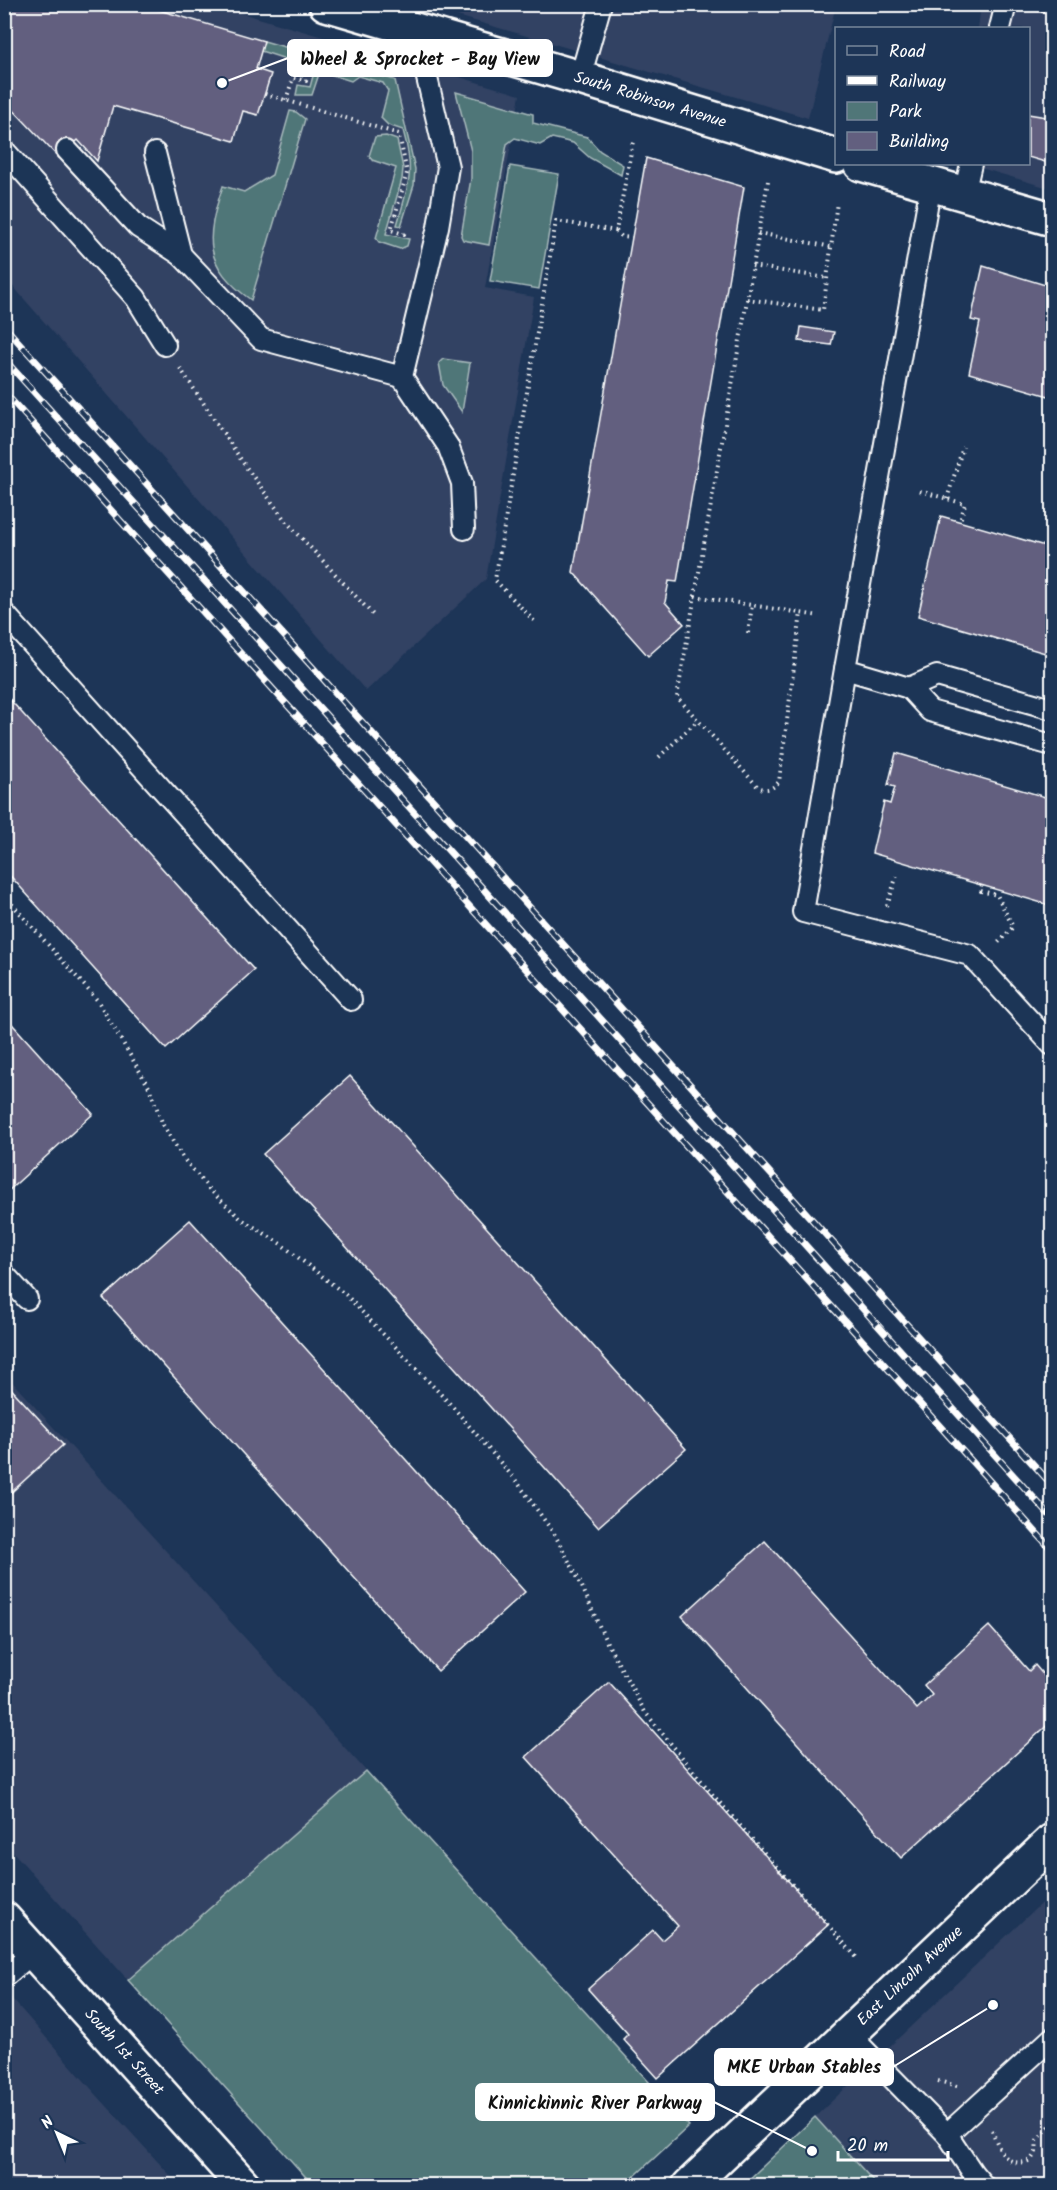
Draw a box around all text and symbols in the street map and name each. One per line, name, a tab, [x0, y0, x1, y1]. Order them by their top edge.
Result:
legend	[835, 27, 1030, 165]
text: Road	[889, 38, 926, 67]
callout: Wheel & Sprocket - Bay View	[288, 40, 552, 76]
text: Wheel & Sprocket - Bay View	[300, 46, 540, 75]
street label: South Robinson Avenue	[571, 65, 729, 135]
text: Railway	[889, 68, 946, 97]
text: Park	[889, 98, 922, 127]
text: Building	[889, 128, 949, 157]
street label: East Lincoln Avenue	[851, 1920, 969, 2032]
street label: South 1st Street	[78, 2003, 171, 2102]
callout: MKE Urban Stables	[715, 2049, 893, 2085]
text: MKE Urban Stables	[727, 2054, 882, 2083]
callout: Kinnickinnic River Parkway	[476, 2084, 714, 2120]
text: Kinnickinnic River Parkway	[488, 2090, 703, 2119]
north arrow	[27, 2103, 87, 2163]
text: N	[36, 2111, 60, 2136]
scale bar	[838, 2124, 948, 2162]
text: 20 m	[847, 2132, 888, 2161]

